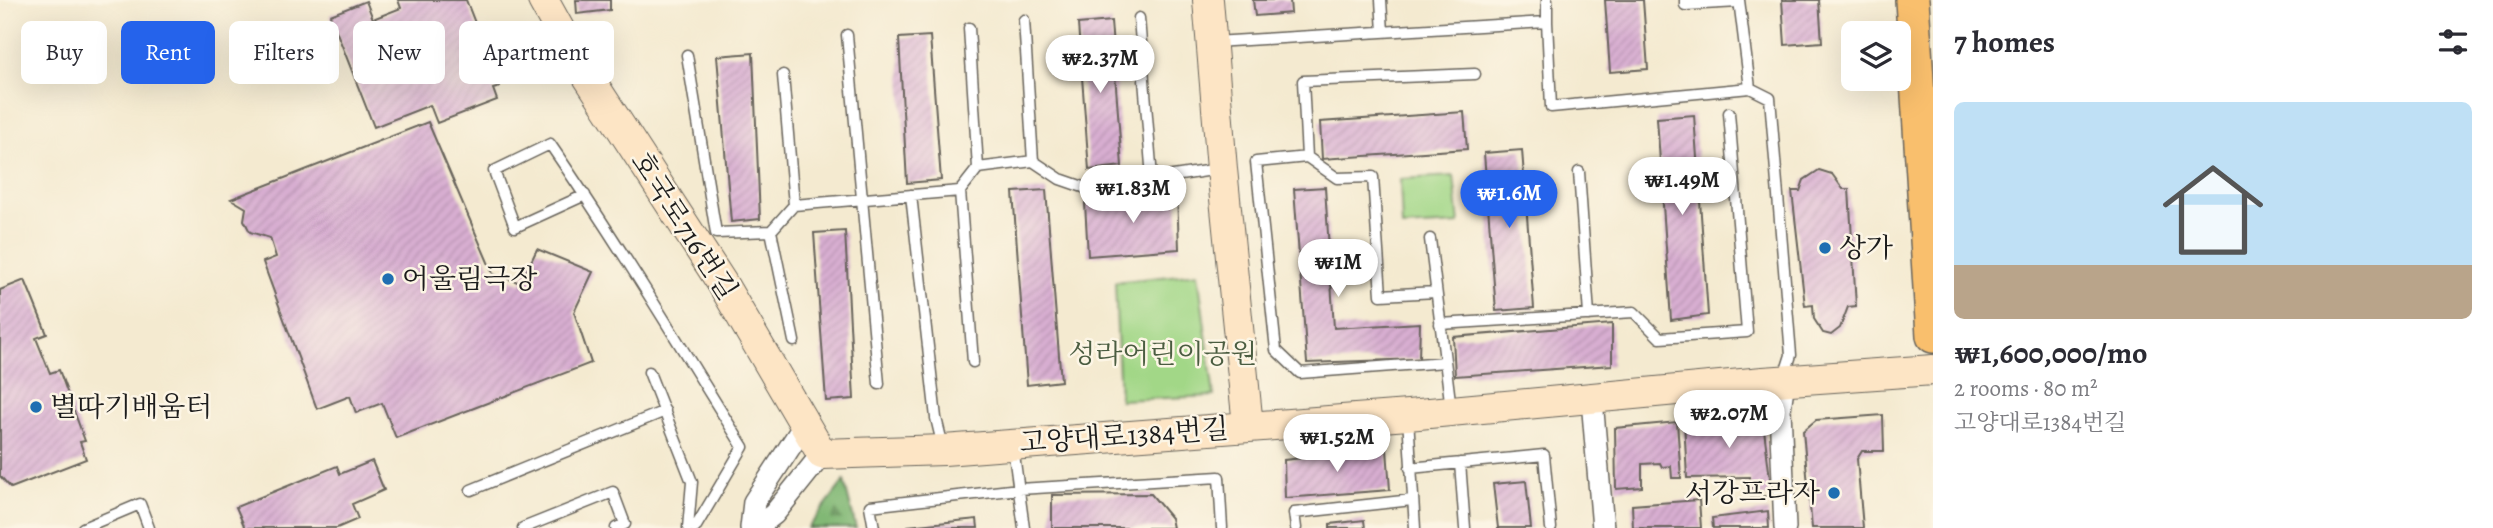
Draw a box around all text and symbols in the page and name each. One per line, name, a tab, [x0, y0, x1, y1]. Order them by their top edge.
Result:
chip: Buy	[21, 21, 107, 84]
chip: Rent	[121, 21, 215, 84]
chip: Filters	[229, 21, 339, 84]
chip: New	[353, 21, 445, 84]
chip: Apartment	[459, 21, 614, 84]
map controls	[1841, 21, 1911, 91]
button: layers	[1841, 21, 1911, 91]
text: 7 homes	[1954, 22, 2055, 62]
icon: filters	[2434, 23, 2472, 61]
pin: ₩2.37M	[1043, 36, 1157, 95]
text: ₩2.37M	[1062, 42, 1138, 73]
street label: 호국로716번길	[622, 145, 746, 307]
icon: home	[2150, 147, 2276, 273]
pin: ₩1.49M	[1625, 158, 1739, 217]
text: ₩1.49M	[1644, 164, 1720, 195]
pin: ₩1.83M	[1076, 166, 1190, 225]
pin: ₩1.6M	[1460, 170, 1558, 230]
text: ₩1.83M	[1095, 172, 1171, 203]
text: ₩1.6M	[1476, 177, 1542, 208]
place label: 상가	[1839, 229, 1893, 267]
pin: ₩1M	[1304, 240, 1372, 299]
marker: 상가	[1817, 240, 1833, 256]
text: ₩1M	[1314, 246, 1362, 277]
place label: 어울림극장	[402, 260, 537, 298]
marker: 어울림극장	[380, 271, 396, 287]
text: ₩1,600,000/mo	[1954, 333, 2148, 373]
park label: 성라어린이공원	[1068, 335, 1258, 373]
text: 2 rooms · 80 m²	[1954, 373, 2098, 404]
place label: 별따기배움터	[50, 388, 212, 426]
pin: ₩2.07M	[1672, 391, 1786, 450]
text: ₩2.07M	[1690, 397, 1768, 428]
marker: 별따기배움터	[28, 399, 44, 415]
text: 고양대로1384번길	[1954, 407, 2126, 438]
street label: 고양대로1384번길	[1018, 410, 1230, 462]
pin: ₩1.52M	[1280, 414, 1394, 474]
text: ₩1.52M	[1299, 421, 1375, 452]
place label: 서강프라자	[1685, 474, 1820, 512]
marker: 서강프라자	[1826, 485, 1842, 501]

